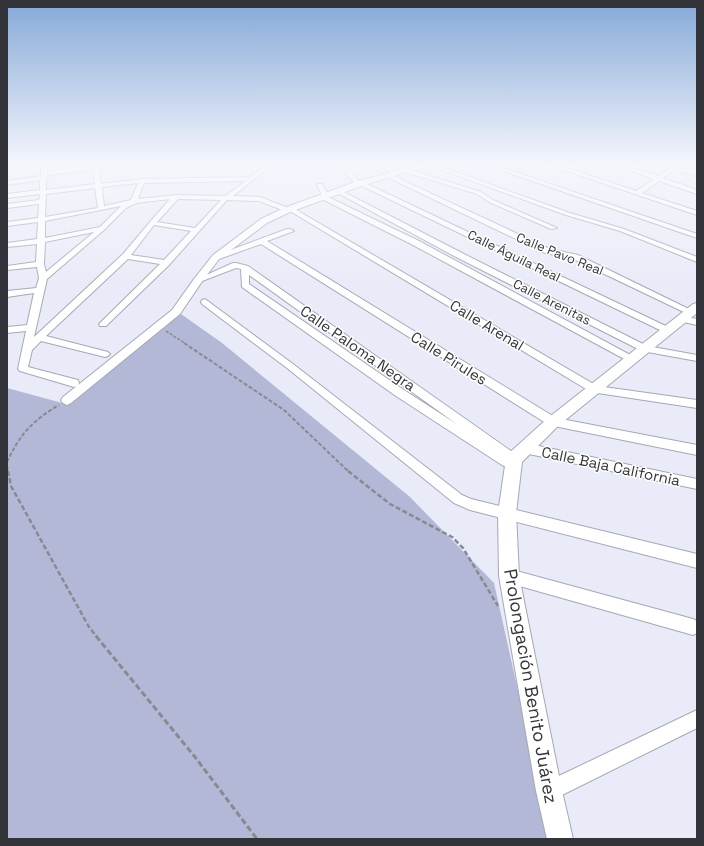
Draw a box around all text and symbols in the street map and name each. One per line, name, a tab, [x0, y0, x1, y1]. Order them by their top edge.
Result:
street label: Calle Águila Real	[465, 226, 563, 286]
street label: Calle Pavo Real	[514, 229, 606, 279]
street label: Calle Arenitas	[510, 275, 594, 329]
street label: Calle Arenal	[446, 295, 528, 355]
street label: Calle Paloma Negra	[297, 301, 420, 395]
street label: Calle Pirules	[407, 327, 491, 389]
street label: Calle Baja California	[540, 442, 682, 490]
street label: Prolongación Benito Juárez	[499, 567, 563, 805]

